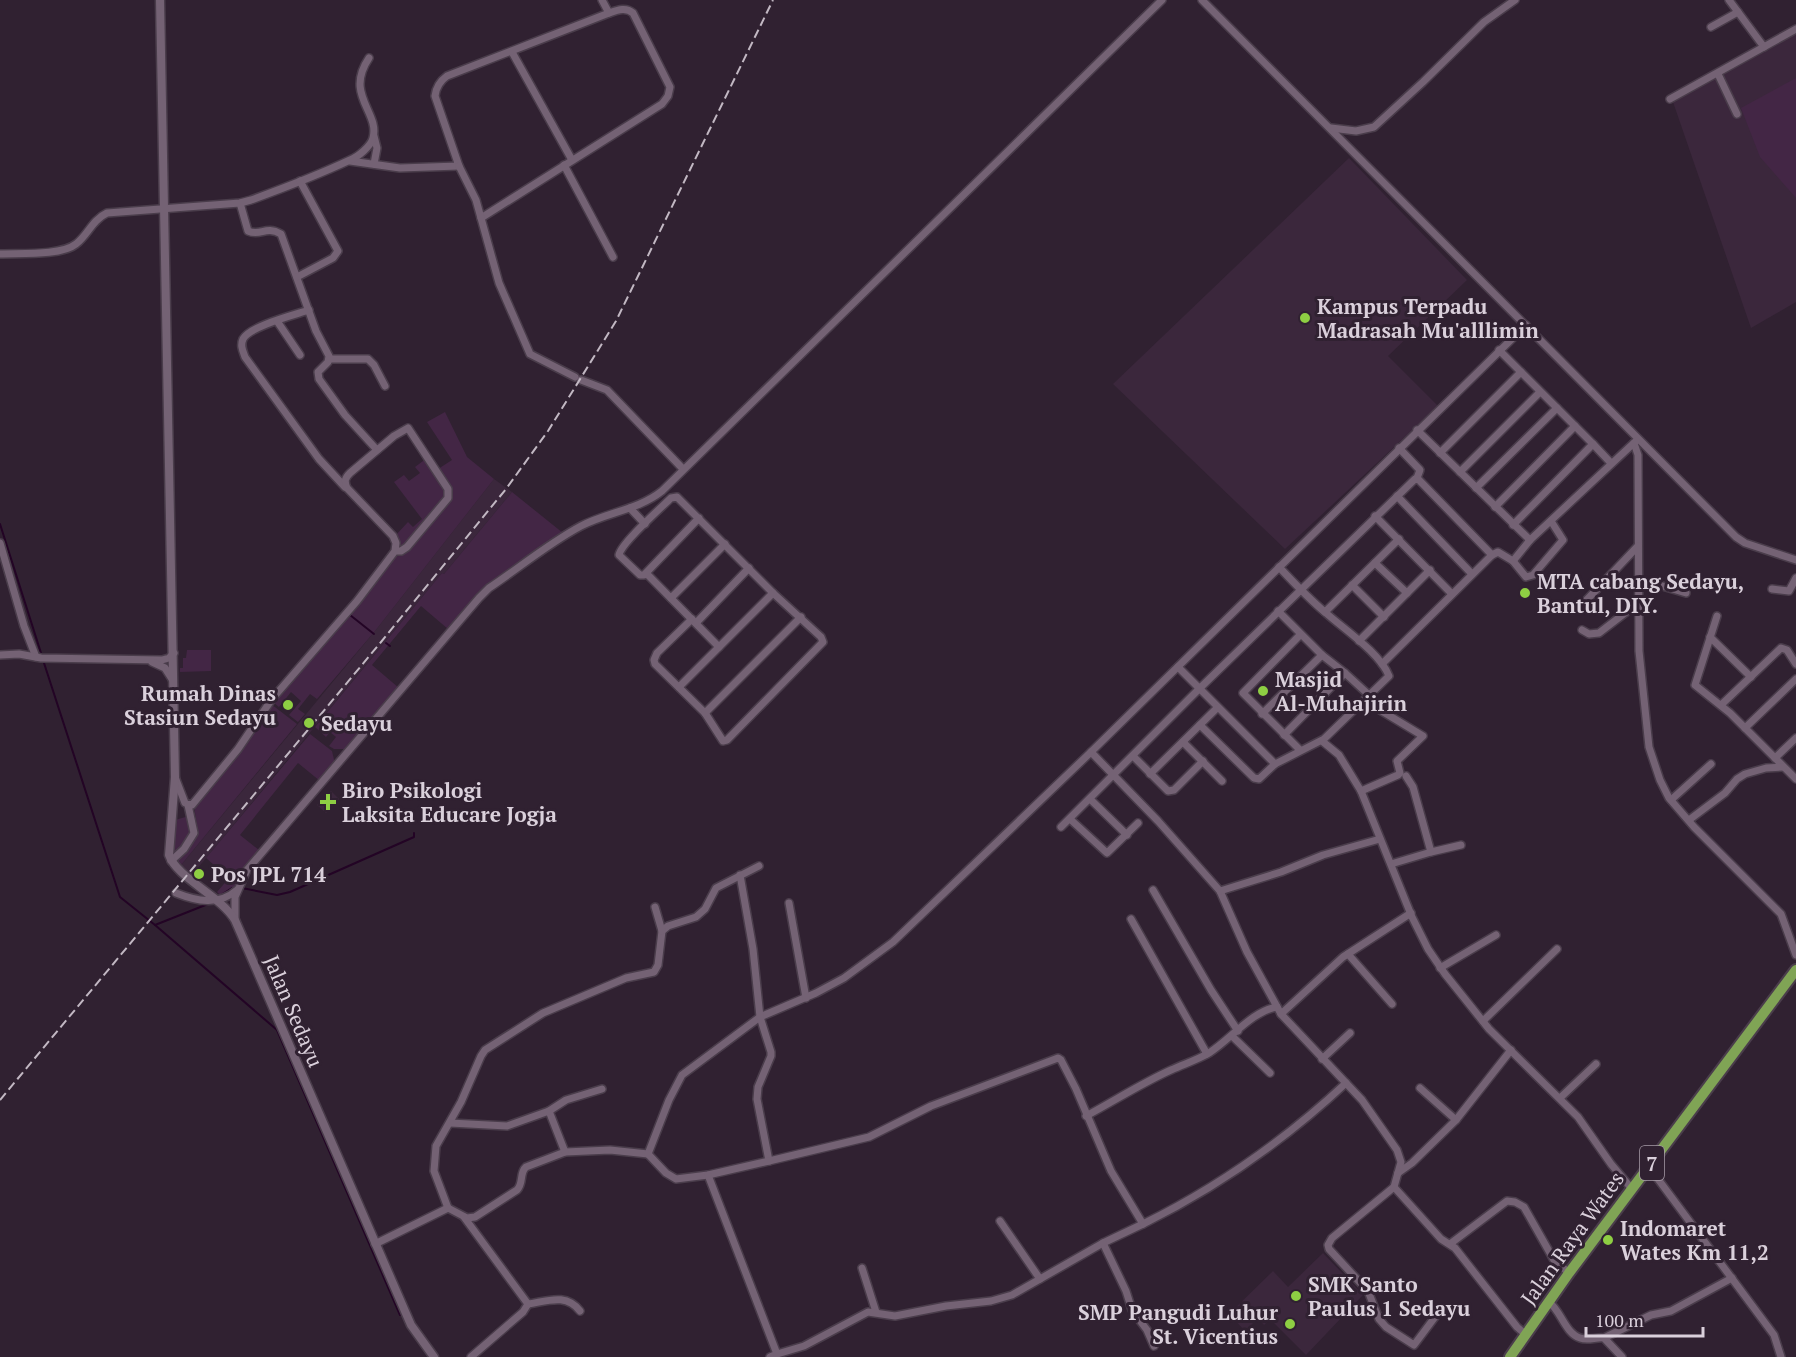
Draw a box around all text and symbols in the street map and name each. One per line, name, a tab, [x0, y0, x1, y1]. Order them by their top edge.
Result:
place label: Kampus Terpadu Madrasah Mu'alllimin	[1317, 292, 1539, 344]
marker: Kampus Terpadu Madrasah Mu'alllimin	[1298, 311, 1312, 325]
place label: MTA cabang Sedayu, Bantul, DIY.	[1537, 567, 1744, 619]
marker: MTA cabang Sedayu, Bantul, DIY.	[1518, 586, 1532, 600]
place label: Masjid Al-Muhajirin	[1275, 665, 1407, 717]
place label: Rumah Dinas Stasiun Sedayu	[124, 679, 276, 731]
marker: Masjid Al-Muhajirin	[1256, 684, 1270, 698]
marker: Rumah Dinas Stasiun Sedayu	[281, 698, 295, 712]
place label: Sedayu	[321, 709, 392, 737]
marker: Sedayu	[302, 716, 316, 730]
place label: Biro Psikologi Laksita Educare Jogja	[342, 776, 557, 828]
marker: Biro Psikologi Laksita Educare Jogja	[319, 793, 337, 811]
place label: Pos JPL 714	[211, 860, 326, 888]
marker: Pos JPL 714	[192, 867, 206, 881]
street label: Jalan Sedayu	[258, 951, 330, 1071]
road number: 7	[1640, 1146, 1664, 1180]
street label: Jalan Raya Wates	[1514, 1166, 1630, 1310]
place label: Indomaret Wates Km 11,2	[1620, 1214, 1769, 1266]
marker: Indomaret Wates Km 11,2	[1601, 1233, 1615, 1247]
place label: SMK Santo Paulus 1 Sedayu	[1308, 1270, 1470, 1322]
marker: SMK Santo Paulus 1 Sedayu	[1289, 1289, 1303, 1303]
place label: SMP Pangudi Luhur St. Vicentius	[1078, 1298, 1278, 1350]
scale bar	[1586, 1300, 1703, 1338]
text: 100 m	[1595, 1308, 1644, 1332]
marker: SMP Pangudi Luhur St. Vicentius	[1283, 1317, 1297, 1331]

